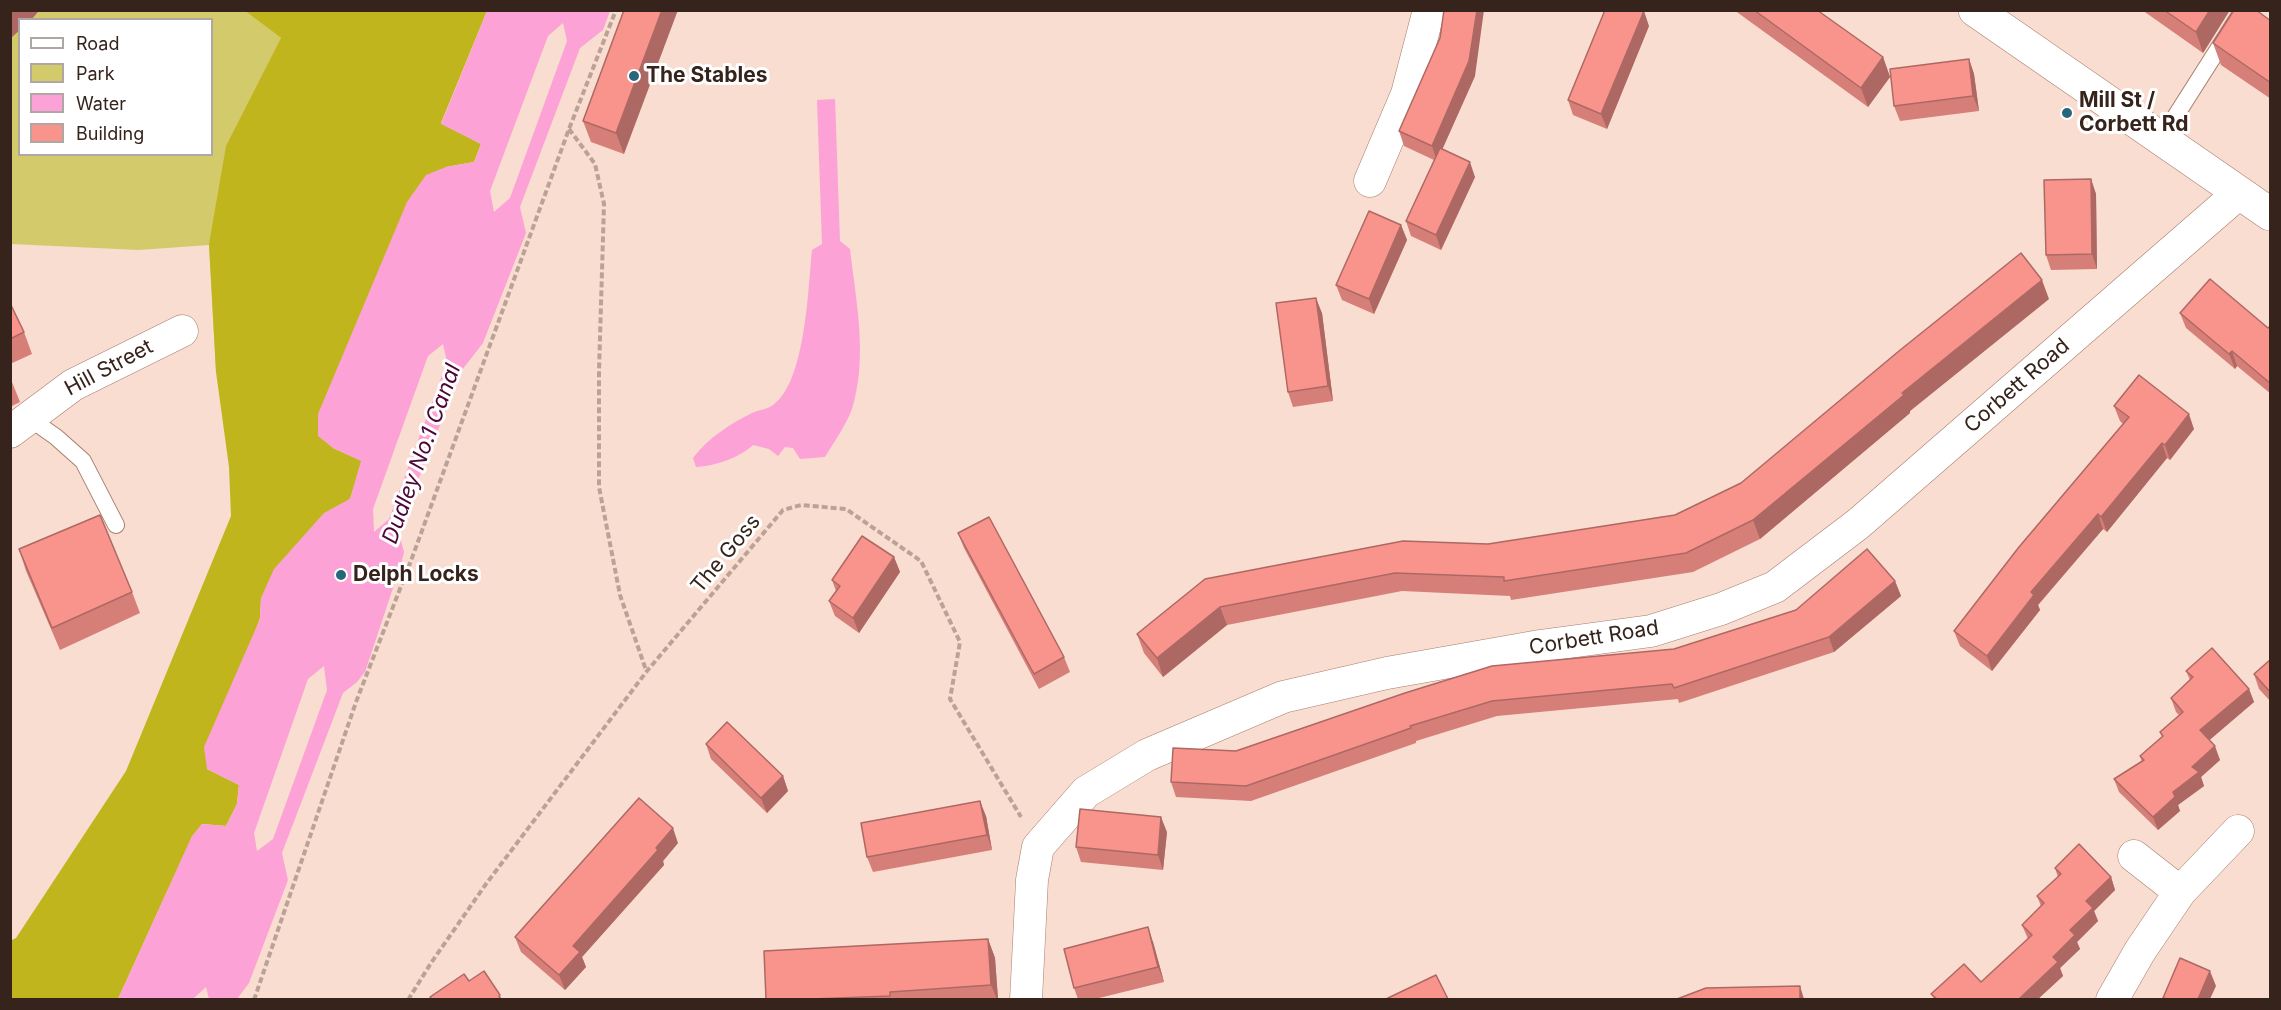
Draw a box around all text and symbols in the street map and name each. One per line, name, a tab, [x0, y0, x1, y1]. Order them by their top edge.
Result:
legend	[18, 18, 213, 156]
text: Road	[76, 33, 119, 54]
text: Park	[76, 63, 115, 84]
place label: The Stables	[646, 63, 768, 89]
marker: The Stables	[627, 69, 641, 83]
place label: Mill St / Corbett Rd	[2079, 88, 2188, 138]
text: Water	[76, 93, 126, 114]
marker: Mill St / Corbett Rd	[2060, 106, 2074, 120]
text: Building	[76, 123, 144, 144]
street label: Hill Street	[61, 334, 157, 402]
street label: Corbett Road	[1959, 334, 2075, 438]
water label: Dudley No.1 Canal	[377, 361, 467, 547]
street label: The Goss	[686, 510, 766, 598]
place label: Delph Locks	[353, 562, 479, 588]
marker: Delph Locks	[334, 568, 348, 582]
street label: Corbett Road	[1527, 615, 1661, 661]

